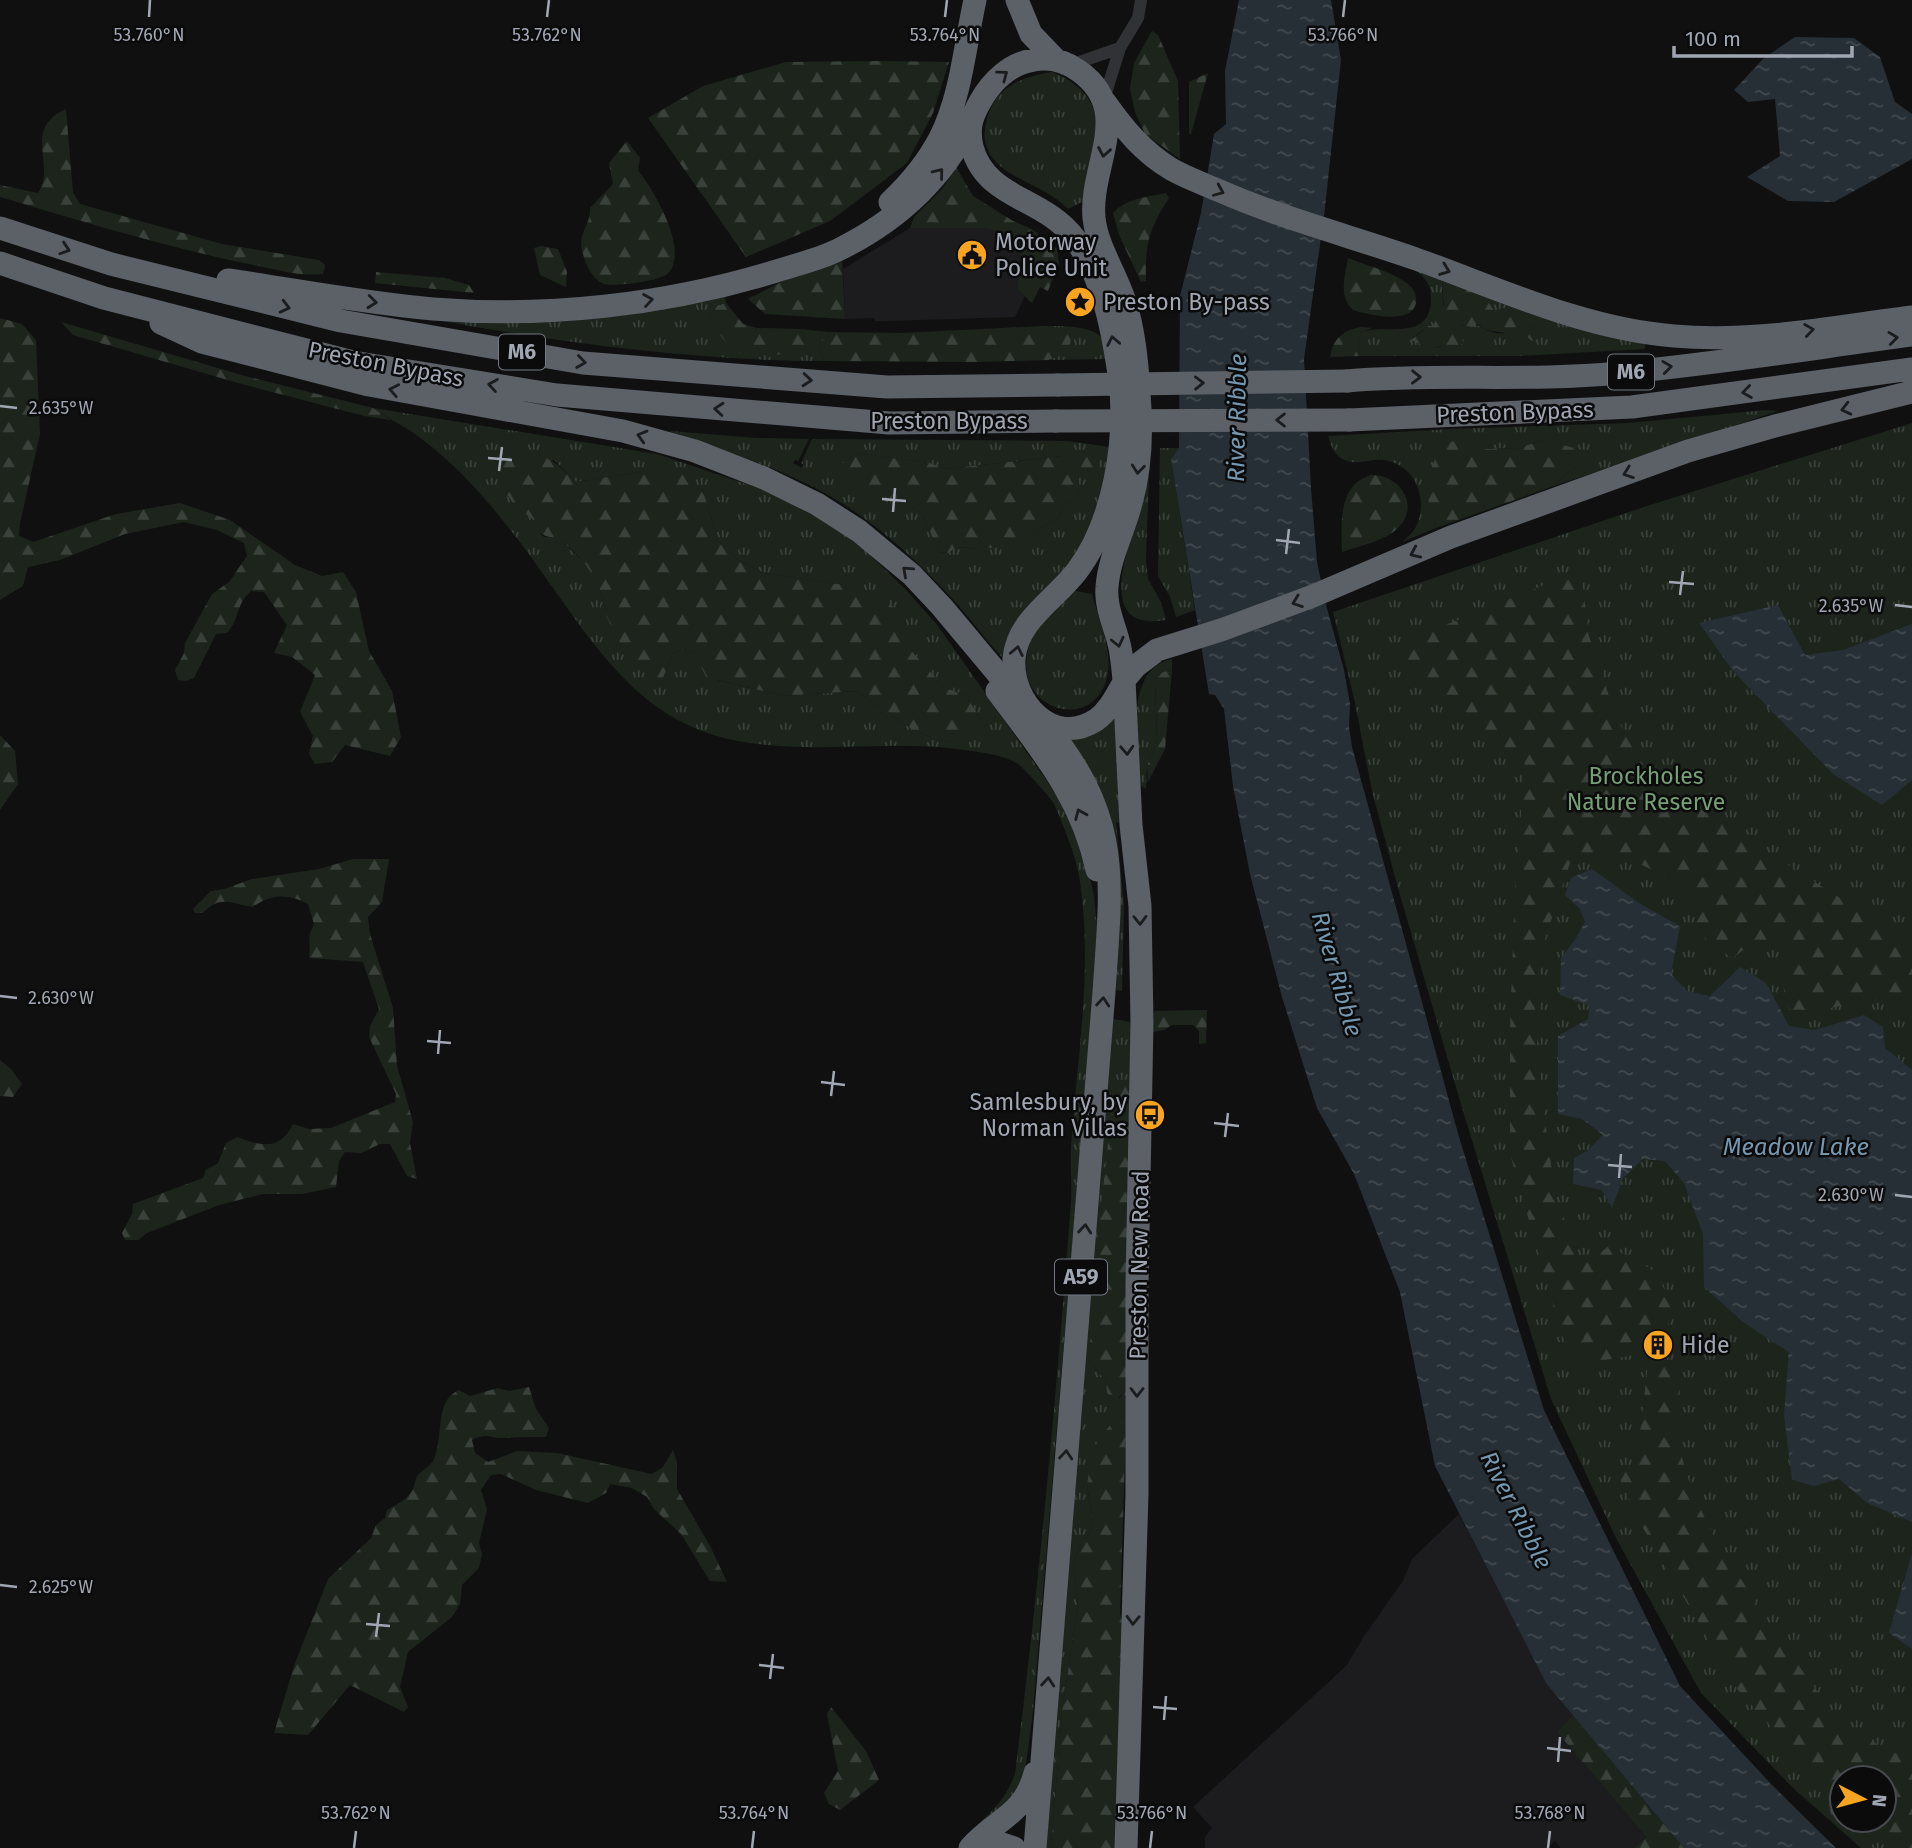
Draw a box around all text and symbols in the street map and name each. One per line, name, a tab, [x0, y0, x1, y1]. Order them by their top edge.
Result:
scale bar	[1674, 14, 1853, 58]
text: 53.760°N	[113, 24, 185, 46]
text: 53.762°N	[512, 24, 582, 46]
text: 53.764°N	[910, 24, 980, 46]
text: 53.766°N	[1308, 24, 1378, 46]
text: 100 m	[1685, 26, 1741, 52]
one-way arrow	[995, 71, 1008, 83]
one-way arrow	[1097, 146, 1112, 158]
one-way arrow	[931, 168, 943, 181]
one-way arrow	[1212, 183, 1224, 197]
place label: Motorway Police Unit	[995, 228, 1108, 282]
public building icon: Motorway Police Unit	[955, 238, 989, 272]
one-way arrow	[58, 241, 71, 255]
one-way arrow	[1438, 262, 1451, 276]
place icon: Preston By-pass	[1063, 285, 1097, 319]
place label: Preston By-pass	[1103, 288, 1270, 316]
one-way arrow	[642, 293, 654, 308]
one-way arrow	[366, 294, 378, 309]
one-way arrow	[279, 299, 291, 313]
one-way arrow	[1803, 323, 1815, 338]
one-way arrow	[1887, 330, 1898, 345]
road number: M6	[499, 334, 545, 370]
street label: Preston Bypass	[306, 335, 466, 393]
one-way arrow	[1106, 335, 1121, 347]
one-way arrow	[575, 354, 586, 369]
water label: River Ribble	[1222, 354, 1252, 482]
road number: M6	[1608, 354, 1654, 390]
one-way arrow	[1661, 360, 1673, 375]
one-way arrow	[1411, 369, 1421, 385]
one-way arrow	[802, 373, 813, 388]
one-way arrow	[1195, 375, 1205, 391]
one-way arrow	[487, 378, 499, 393]
one-way arrow	[388, 383, 400, 398]
one-way arrow	[1741, 384, 1753, 399]
street label: Preston Bypass	[1436, 395, 1594, 429]
text: 2.635°W	[29, 397, 93, 419]
one-way arrow	[1840, 400, 1852, 415]
one-way arrow	[713, 402, 724, 417]
street label: Preston Bypass	[870, 407, 1028, 435]
one-way arrow	[1275, 412, 1286, 428]
one-way arrow	[636, 430, 648, 445]
one-way arrow	[1130, 463, 1145, 475]
one-way arrow	[1623, 465, 1635, 479]
one-way arrow	[1410, 545, 1422, 559]
one-way arrow	[902, 567, 915, 580]
one-way arrow	[1291, 594, 1303, 608]
text: 2.635°W	[1819, 595, 1883, 617]
one-way arrow	[1110, 636, 1125, 648]
one-way arrow	[1008, 645, 1023, 657]
one-way arrow	[1119, 745, 1134, 756]
park label: Brockholes Nature Reserve	[1567, 762, 1725, 816]
one-way arrow	[1074, 809, 1088, 821]
water label: River Ribble	[1306, 908, 1368, 1040]
one-way arrow	[1132, 915, 1148, 926]
text: 2.630°W	[28, 987, 94, 1009]
one-way arrow	[1095, 996, 1110, 1007]
place label: Samlesbury, by Norman Villas	[970, 1088, 1128, 1142]
bus stop icon: Samlesbury, by Norman Villas	[1133, 1098, 1167, 1132]
water label: Meadow Lake	[1723, 1133, 1869, 1161]
street label: Preston New Road	[1123, 1170, 1155, 1360]
text: 2.630°W	[1818, 1184, 1884, 1206]
one-way arrow	[1077, 1223, 1092, 1234]
road number: A59	[1055, 1260, 1107, 1294]
building icon: Hide	[1641, 1328, 1675, 1362]
place label: Hide	[1681, 1331, 1729, 1359]
one-way arrow	[1129, 1388, 1145, 1398]
water label: River Ribble	[1474, 1446, 1558, 1574]
one-way arrow	[1058, 1450, 1073, 1461]
text: 2.625°W	[29, 1576, 93, 1598]
one-way arrow	[1125, 1615, 1140, 1626]
one-way arrow	[1040, 1676, 1055, 1687]
north arrow	[1828, 1764, 1898, 1834]
text: N	[1867, 1793, 1892, 1808]
text: 53.762°N	[321, 1802, 391, 1824]
text: 53.764°N	[719, 1802, 789, 1824]
text: 53.766°N	[1117, 1802, 1187, 1824]
text: 53.768°N	[1515, 1802, 1586, 1824]

